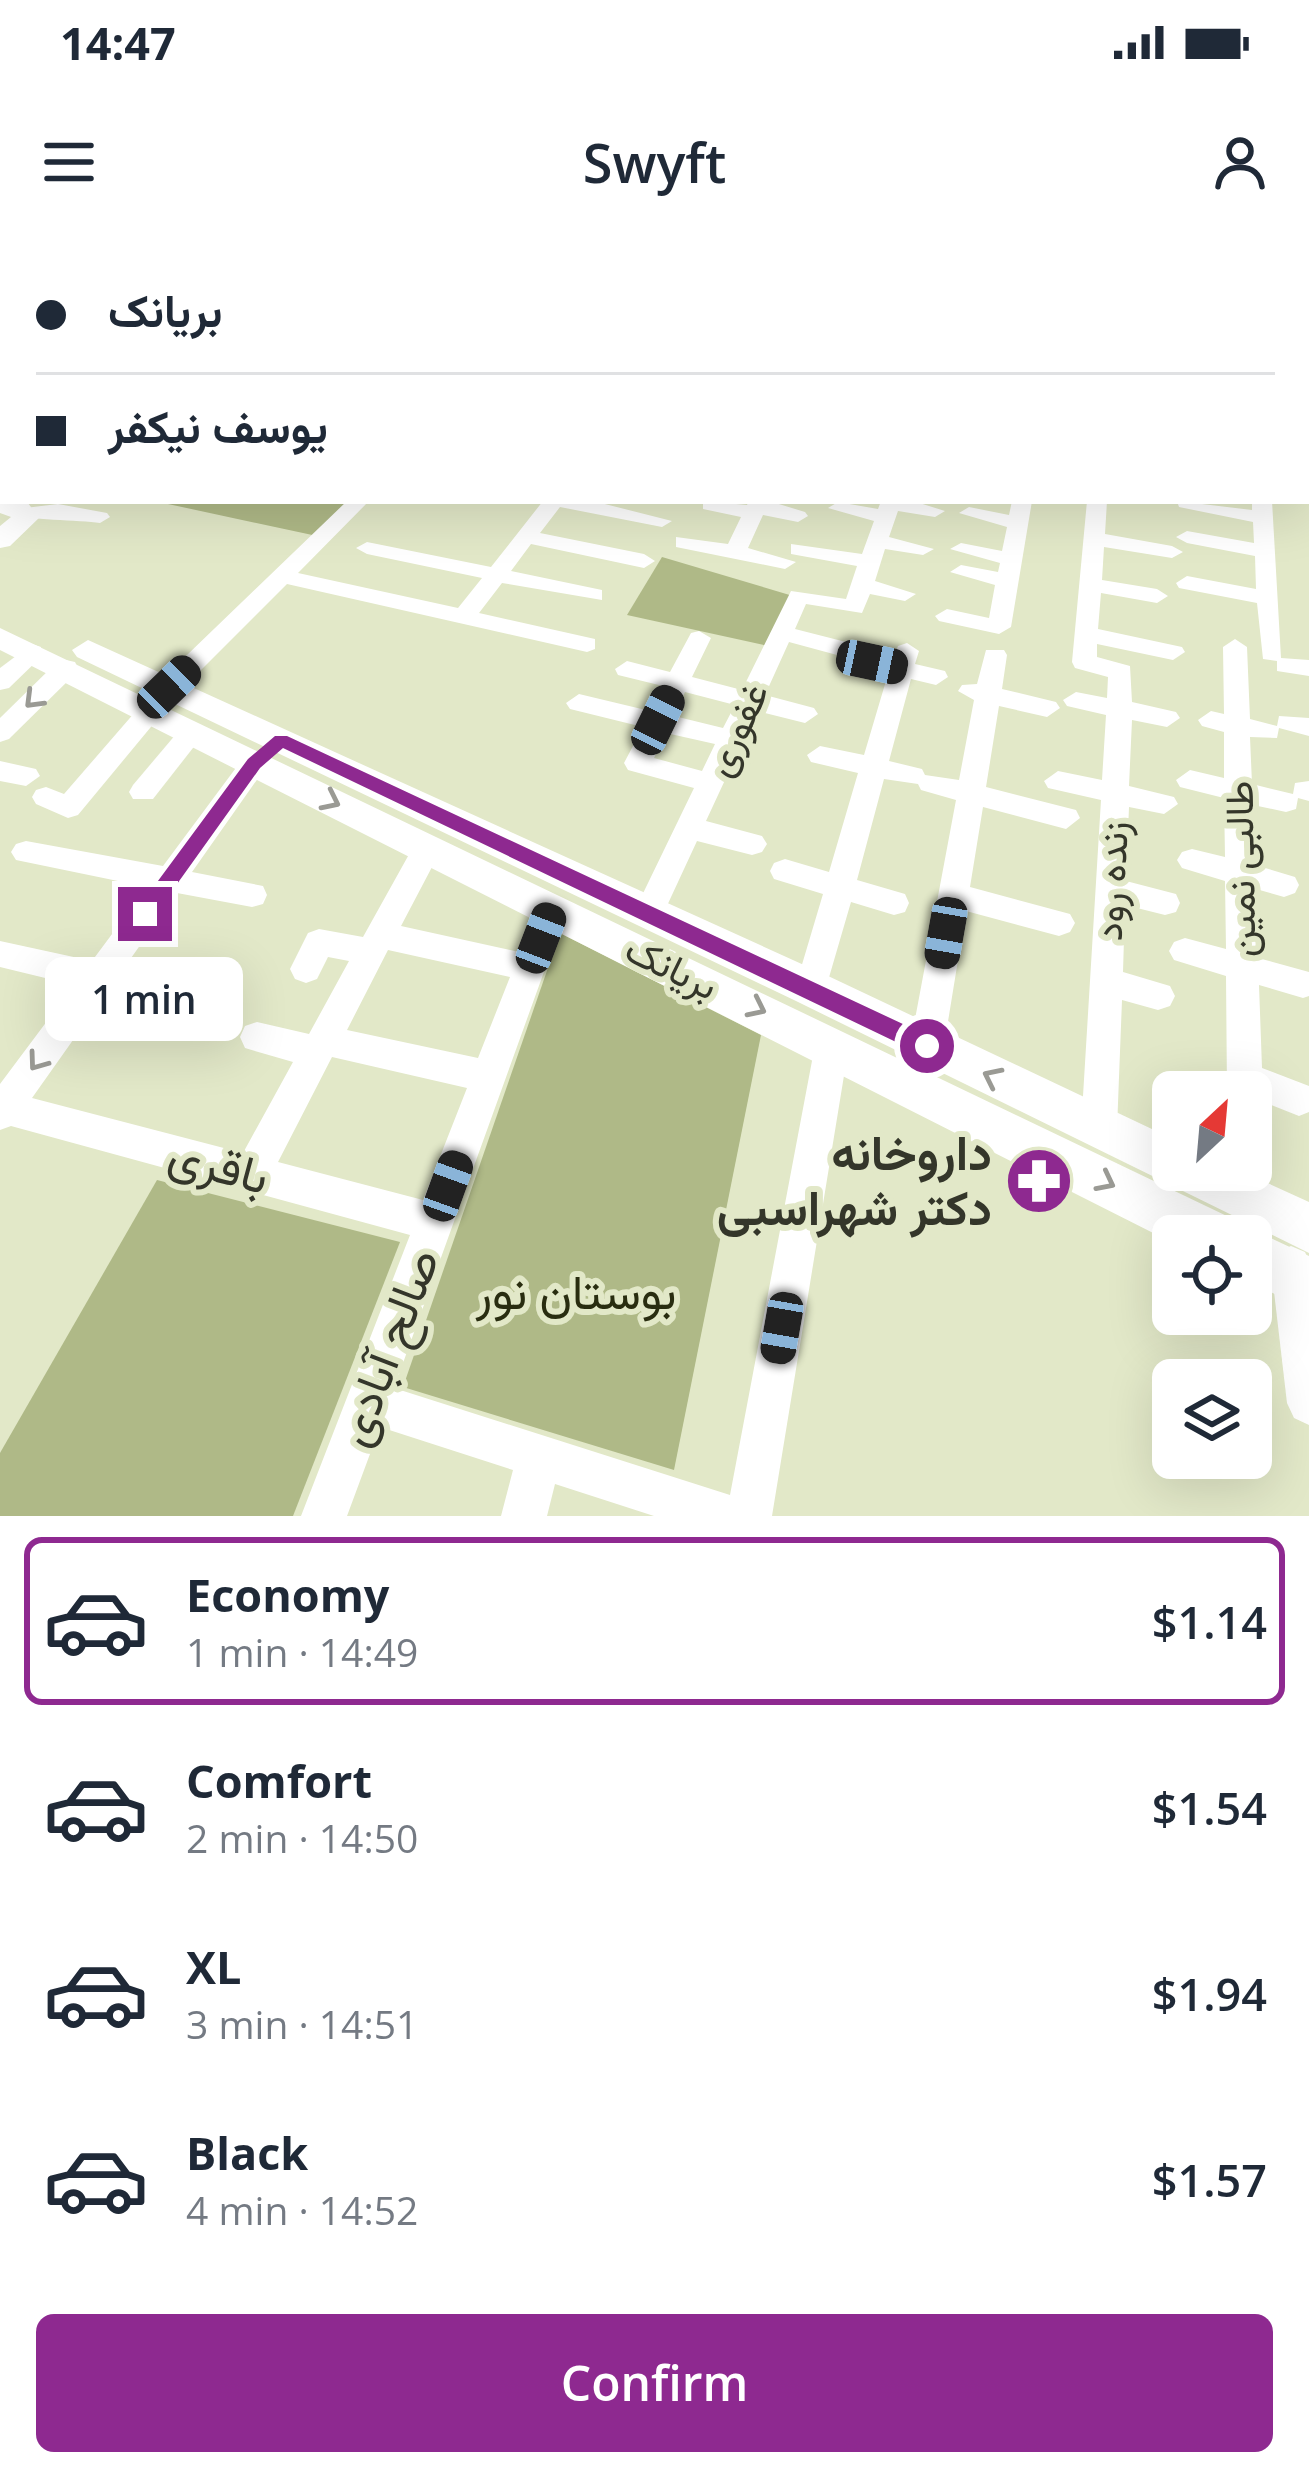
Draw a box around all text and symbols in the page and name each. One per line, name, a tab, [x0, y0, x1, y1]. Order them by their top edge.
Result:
text: 14:47	[60, 12, 176, 73]
text: Swyft	[583, 125, 726, 199]
icon: menu	[36, 129, 102, 195]
icon: person	[1207, 129, 1273, 195]
text: بریانک	[108, 279, 222, 340]
text: یوسف نیکفر	[108, 395, 328, 456]
car	[833, 637, 911, 687]
car	[131, 649, 207, 725]
street label: غفوری	[690, 673, 779, 784]
car	[626, 680, 690, 760]
one-way arrow	[25, 686, 47, 708]
street label: طالبی نمین	[1210, 780, 1267, 958]
one-way arrow	[319, 787, 340, 811]
street label: زنده رود	[1080, 820, 1139, 942]
route end	[118, 887, 172, 941]
car	[922, 894, 970, 972]
car	[511, 898, 571, 978]
street label: بریانک	[618, 921, 728, 1011]
callout: 1 min	[46, 956, 244, 1040]
text: 1 min	[91, 972, 197, 1025]
one-way arrow	[745, 994, 766, 1017]
route start	[900, 1019, 954, 1073]
one-way arrow	[29, 1049, 51, 1071]
one-way arrow	[983, 1068, 1004, 1091]
north arrow	[1152, 1071, 1272, 1191]
map controls	[1152, 1071, 1272, 1479]
street label: باقری	[162, 1119, 277, 1208]
place label: داروخانه دکتر شهراسبی	[717, 1119, 992, 1239]
car	[419, 1146, 477, 1226]
pharmacy icon: داروخانه دکتر شهراسبی	[1004, 1146, 1074, 1216]
one-way arrow	[1094, 1168, 1116, 1191]
button: locate	[1152, 1215, 1272, 1335]
street label: صالح آبادی	[318, 1238, 456, 1456]
park label: بوستان نور	[475, 1258, 676, 1323]
car	[758, 1289, 806, 1367]
button: layers	[1152, 1359, 1272, 1479]
text: Economy	[186, 1564, 389, 1625]
icon: car	[42, 1567, 150, 1675]
text: $1.14	[1152, 1591, 1267, 1652]
text: 1 min · 14:49	[186, 1625, 418, 1678]
text: Comfort	[186, 1750, 372, 1811]
icon: car	[42, 1753, 150, 1861]
text: $1.54	[1152, 1777, 1267, 1838]
text: 2 min · 14:50	[186, 1811, 418, 1864]
text: XL	[186, 1936, 241, 1997]
icon: car	[42, 1939, 150, 2047]
text: $1.94	[1152, 1963, 1267, 2024]
text: 3 min · 14:51	[186, 1997, 418, 2050]
text: Black	[186, 2122, 308, 2183]
icon: car	[42, 2125, 150, 2233]
text: $1.57	[1152, 2149, 1267, 2210]
text: 4 min · 14:52	[186, 2183, 418, 2236]
button: Confirm	[36, 2314, 1273, 2452]

